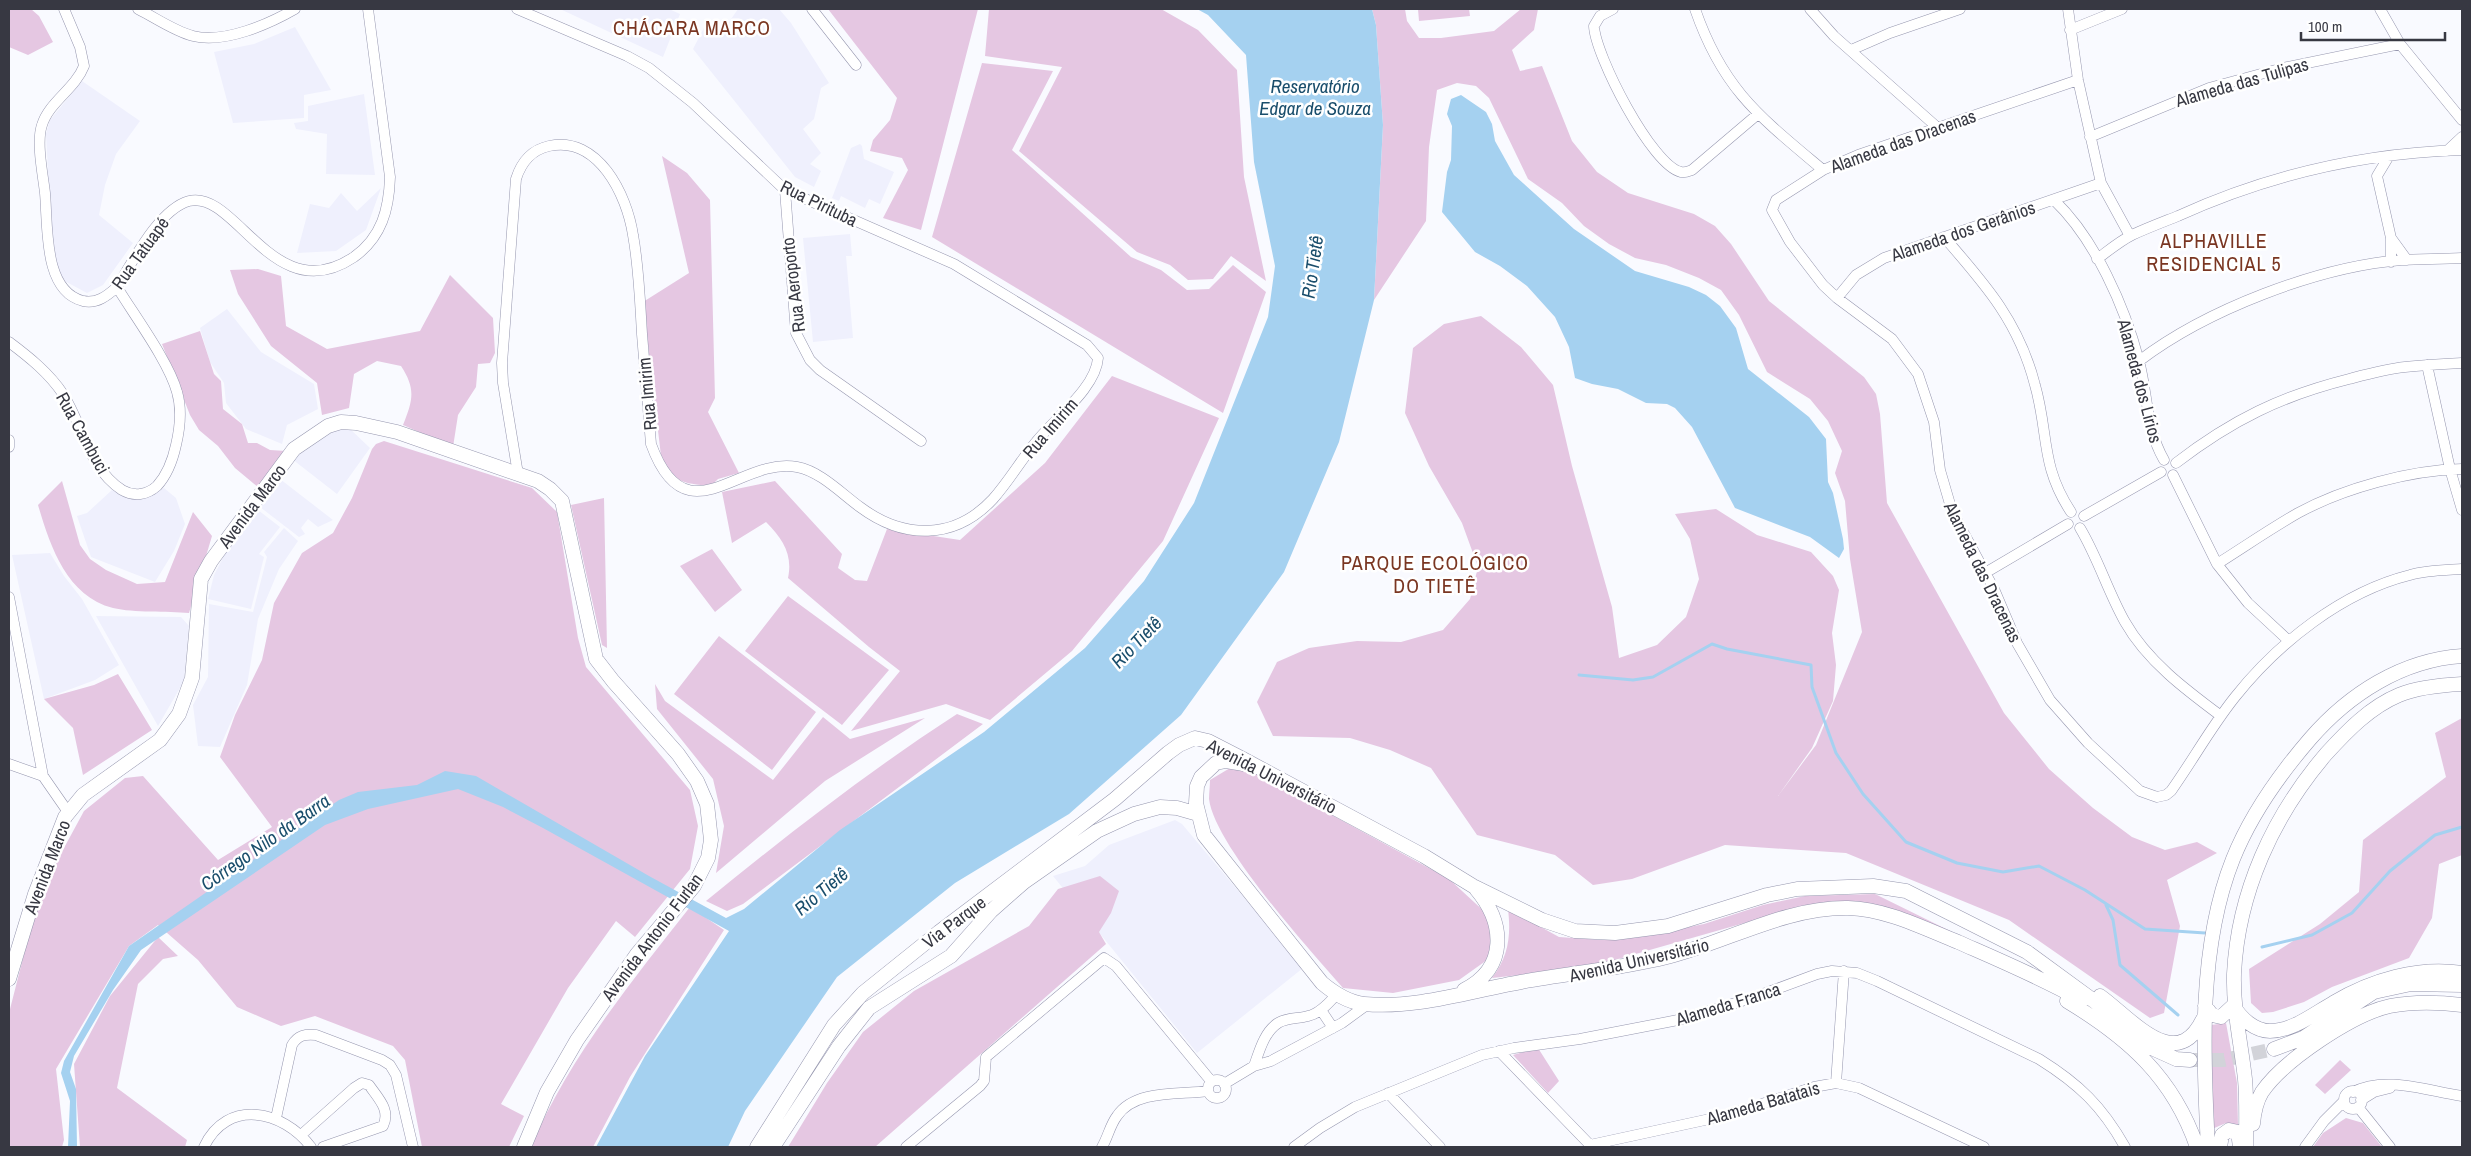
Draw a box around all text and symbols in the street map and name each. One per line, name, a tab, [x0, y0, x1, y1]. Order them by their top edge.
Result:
scale bar	[2301, 10, 2445, 42]
district label: CHÁCARA MARCO	[613, 14, 771, 41]
text: 100 m	[2308, 16, 2342, 37]
street label: Alameda das Tulipas	[2172, 51, 2311, 113]
water label: Reservatório Edgar de Souza	[1259, 73, 1371, 121]
street label: Alameda das Dracenas	[1826, 103, 1979, 179]
street label: Rua Pirituba	[776, 174, 862, 232]
street label: Alameda dos Gerânios	[1887, 195, 2038, 268]
street label: Rua Tatuapé	[105, 212, 175, 294]
district label: ALPHAVILLE RESIDENCIAL 5	[2146, 227, 2282, 277]
water label: Rio Tietê	[1295, 234, 1329, 300]
street label: Rua Aeroporto	[775, 236, 811, 334]
street label: Alameda dos Lírios	[2111, 315, 2169, 446]
street label: Rua Imirim	[631, 357, 663, 431]
street label: Rua Cambuci	[50, 387, 116, 479]
street label: Rua Imirim	[1017, 392, 1083, 464]
street label: Avenida Marco	[212, 459, 292, 554]
street label: Alameda das Dracenas	[1938, 497, 2028, 646]
district label: PARQUE ECOLÓGICO DO TIETÊ	[1341, 549, 1529, 599]
water label: Rio Tietê	[1105, 610, 1167, 674]
street label: Avenida Universitário	[1202, 732, 1341, 819]
water label: Córrego Nilo da Barra	[195, 787, 335, 896]
street label: Avenida Marco	[17, 816, 76, 919]
water label: Rio Tietê	[788, 861, 854, 921]
street label: Avenida Antonio Furlan	[595, 868, 708, 1007]
street label: Via Parque	[917, 890, 991, 954]
street label: Avenida Universitário	[1566, 932, 1711, 988]
street label: Alameda Franca	[1672, 976, 1783, 1032]
street label: Alameda Batatais	[1703, 1075, 1822, 1131]

